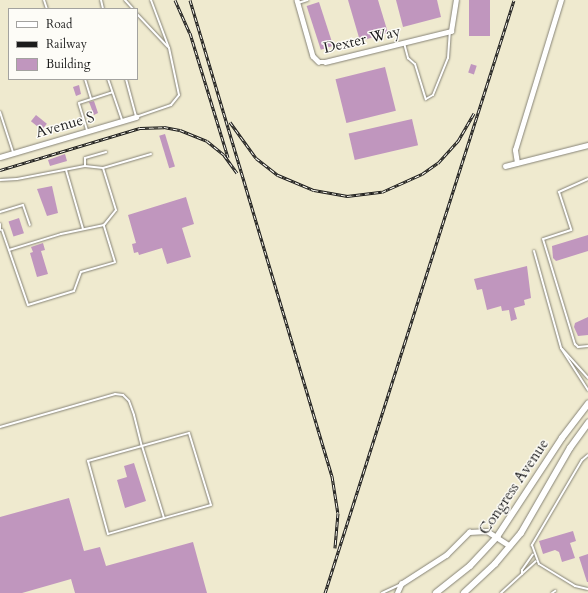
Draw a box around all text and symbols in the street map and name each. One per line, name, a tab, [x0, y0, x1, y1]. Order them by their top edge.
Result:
legend	[8, 8, 138, 80]
text: Road	[46, 16, 72, 32]
street label: Dexter Way	[322, 22, 402, 58]
text: Railway	[46, 36, 87, 52]
text: Building	[46, 56, 90, 72]
street label: Avenue S	[34, 108, 96, 142]
street label: Congress Avenue	[475, 436, 553, 538]

